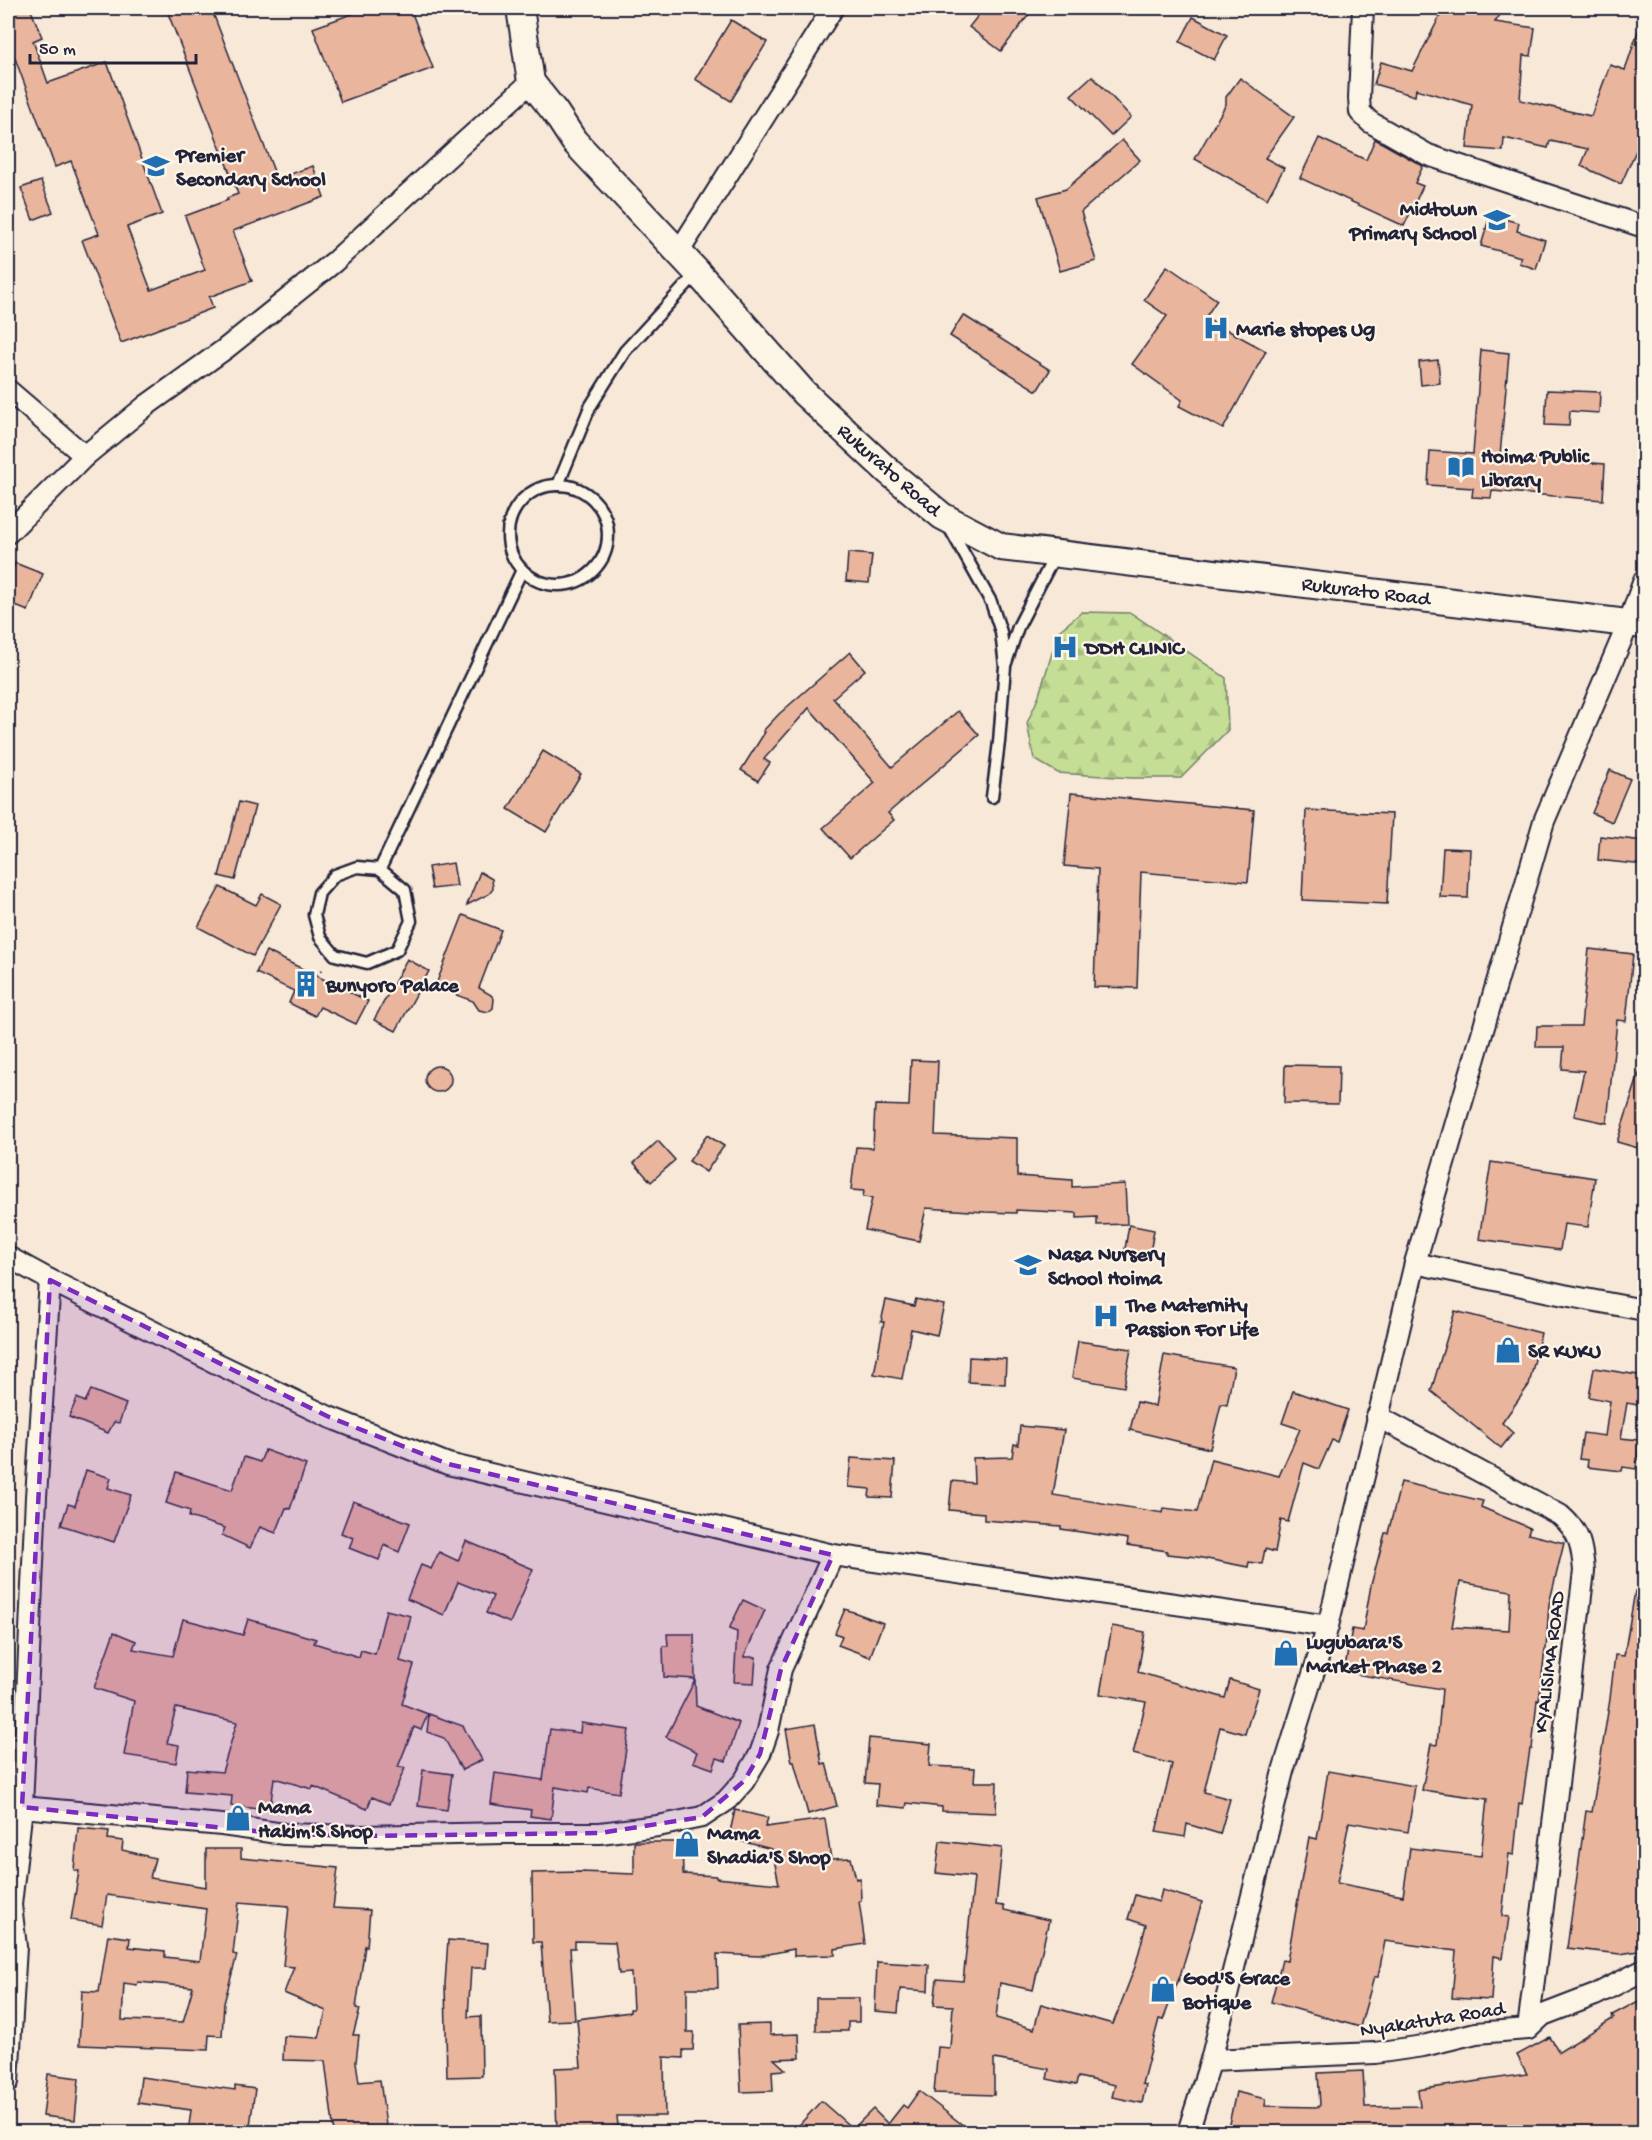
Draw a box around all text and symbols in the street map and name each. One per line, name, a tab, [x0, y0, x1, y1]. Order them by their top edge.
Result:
scale bar	[30, 27, 196, 65]
text: 50 m	[39, 40, 76, 61]
place label: Premier Secondary School	[175, 145, 326, 194]
school or university icon: Premier Secondary School	[141, 151, 171, 181]
place label: Midtown Primary School	[1349, 199, 1478, 248]
school or university icon: Midtown Primary School	[1482, 205, 1512, 235]
hospital icon: Marie stopes Ug	[1201, 313, 1231, 343]
place label: Marie stopes Ug	[1236, 319, 1375, 344]
street label: Rukurato Road	[831, 420, 946, 525]
place label: Hoima Public Library	[1481, 446, 1591, 495]
library icon: Hoima Public Library	[1446, 452, 1476, 482]
street label: Rukurato Road	[1300, 573, 1433, 614]
hospital icon: DDH CLINIC	[1050, 632, 1080, 662]
place label: DDH CLINIC	[1083, 638, 1185, 663]
building icon: Bunyoro Palace	[291, 969, 321, 999]
place label: Bunyoro Palace	[325, 975, 460, 1000]
place label: Nasa Nursery School Hoima	[1048, 1244, 1166, 1293]
school or university icon: Nasa Nursery School Hoima	[1013, 1250, 1043, 1280]
place label: The Maternity Passion For Life	[1124, 1295, 1260, 1344]
hospital icon: The Maternity Passion For Life	[1091, 1301, 1121, 1331]
shop icon: SR KUKU	[1493, 1335, 1523, 1365]
place label: SR KUKU	[1528, 1341, 1601, 1366]
street label: KYALISIMA ROAD	[1530, 1590, 1573, 1735]
place label: Lugubara'S Market Phase 2	[1306, 1632, 1442, 1681]
shop icon: Lugubara'S Market Phase 2	[1271, 1638, 1301, 1668]
place label: Mama Hakim'S Shop	[258, 1797, 373, 1846]
shop icon: Mama Hakim'S Shop	[223, 1803, 253, 1833]
place label: Mama Shadia'S Shop	[707, 1823, 831, 1872]
shop icon: Mama Shadia'S Shop	[672, 1829, 702, 1859]
place label: God'S Grace Botique	[1182, 1968, 1291, 2017]
shop icon: God'S Grace Botique	[1148, 1974, 1178, 2004]
street label: Nyakatuta Road	[1358, 1997, 1508, 2045]

